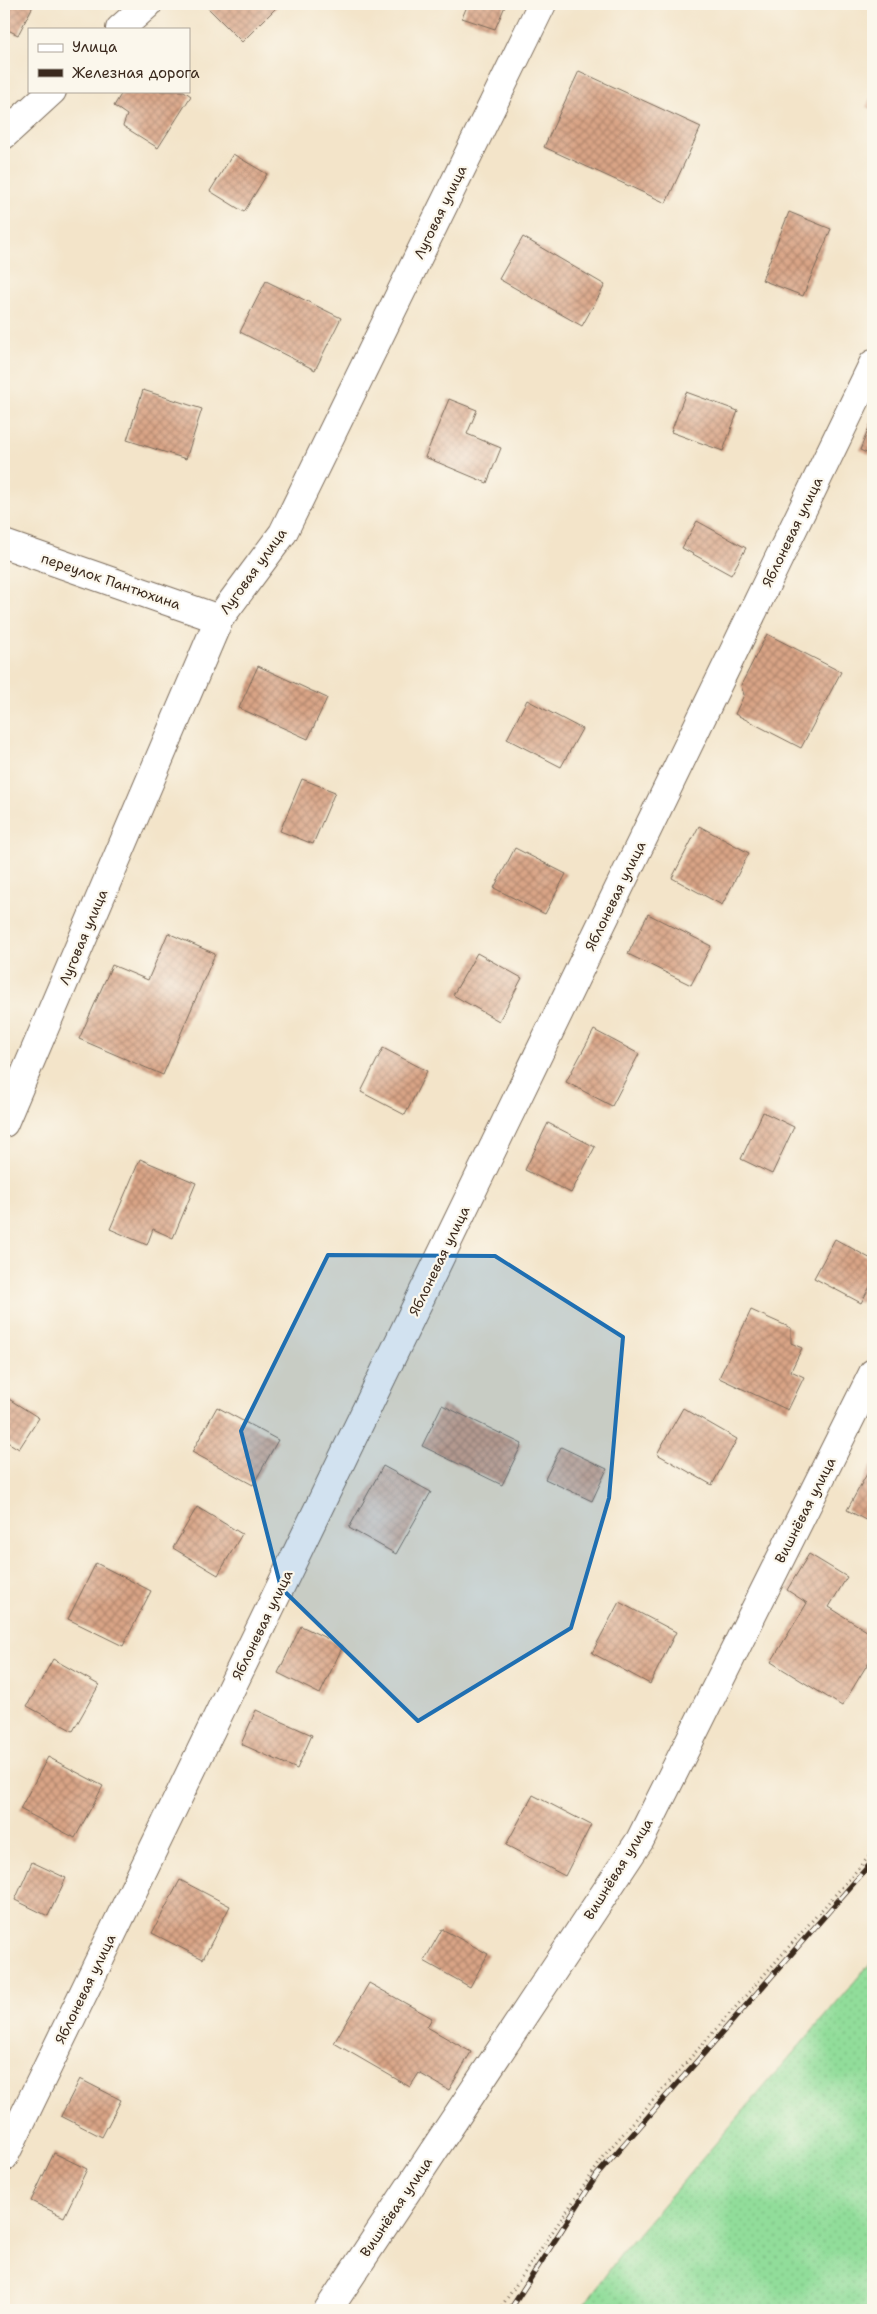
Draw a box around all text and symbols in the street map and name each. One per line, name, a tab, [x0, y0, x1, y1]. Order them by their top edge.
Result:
legend	[28, 28, 190, 92]
text: Улица	[72, 37, 118, 57]
text: Железная дорога	[72, 63, 200, 83]
street label: Луговая улица	[410, 162, 471, 262]
street label: Яблоневая улица	[758, 474, 827, 590]
street label: Луговая улица	[216, 524, 290, 618]
street label: переулок Пантюхина	[39, 549, 183, 613]
street label: Яблоневая улица	[581, 838, 650, 954]
street label: Луговая улица	[55, 886, 111, 987]
street label: Яблоневая улица	[405, 1203, 474, 1319]
street label: Вишнёвая улица	[771, 1454, 840, 1566]
street label: Яблоневая улица	[228, 1567, 297, 1683]
street label: Вишнёвая улица	[580, 1815, 657, 1923]
street label: Яблоневая улица	[51, 1931, 120, 2047]
street label: Вишнёвая улица	[356, 2153, 436, 2260]

